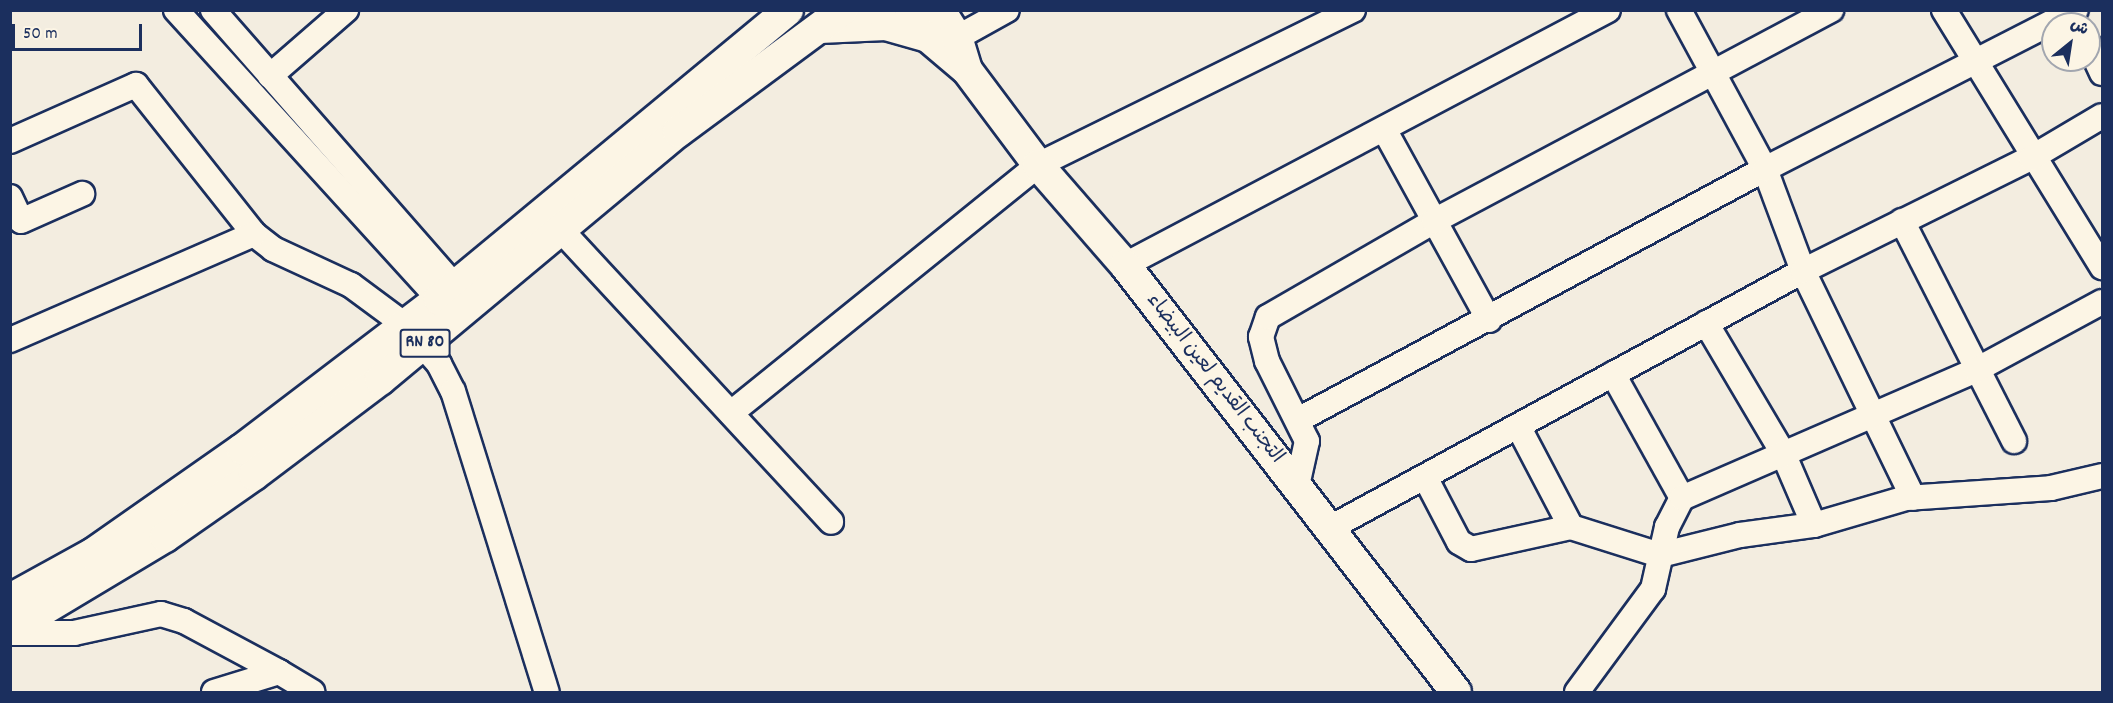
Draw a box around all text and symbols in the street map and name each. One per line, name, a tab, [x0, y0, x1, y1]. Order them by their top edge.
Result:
scale bar	[15, 12, 146, 50]
north arrow	[2041, 12, 2101, 72]
text: ش	[2066, 13, 2093, 42]
text: 50 m	[23, 22, 58, 47]
street label: التجنب القديم لعين البيضاء	[1140, 289, 1288, 469]
road number: RN 80	[400, 328, 450, 358]

